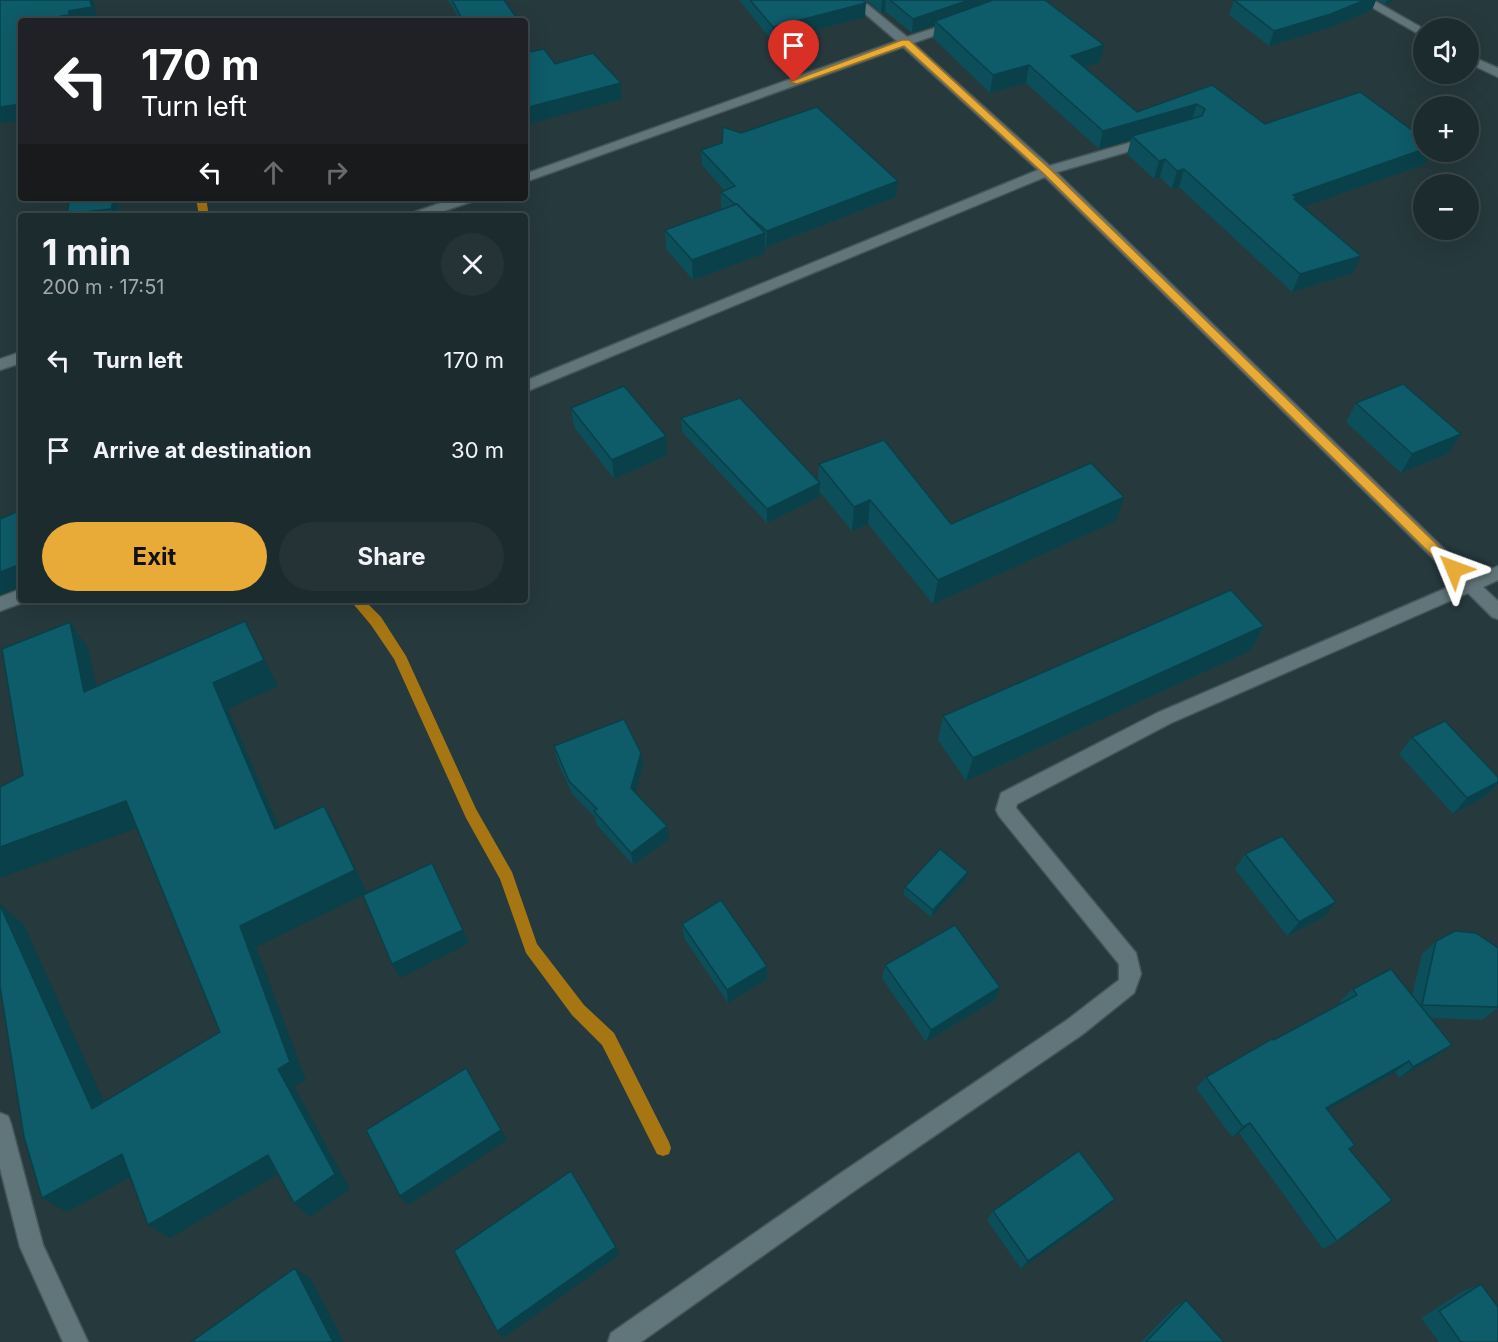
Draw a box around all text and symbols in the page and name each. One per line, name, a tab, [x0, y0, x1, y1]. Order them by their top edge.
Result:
map controls	[1413, 18, 1479, 240]
button: sound	[1413, 18, 1479, 84]
pin	[768, 20, 819, 82]
icon: arrive	[777, 29, 810, 62]
text: 170 m	[141, 39, 259, 90]
icon: left	[42, 42, 120, 120]
text: Turn left	[141, 90, 247, 123]
button: +	[1413, 96, 1479, 162]
icon: left	[194, 156, 227, 189]
icon: ahead	[257, 156, 290, 189]
icon: right	[320, 156, 353, 189]
button: −	[1413, 174, 1479, 240]
text: 1 min	[42, 230, 131, 274]
button: close	[441, 233, 504, 296]
text: 200 m · 17:51	[42, 275, 164, 299]
icon: left	[42, 344, 75, 377]
text: Turn left	[93, 347, 183, 373]
text: 170 m	[444, 347, 504, 373]
icon: arrive	[42, 434, 75, 467]
text: Arrive at destination	[93, 437, 312, 463]
text: 30 m	[451, 437, 504, 463]
button: Exit	[42, 522, 267, 591]
button: Share	[279, 522, 504, 591]
position arrow	[1422, 537, 1486, 601]

